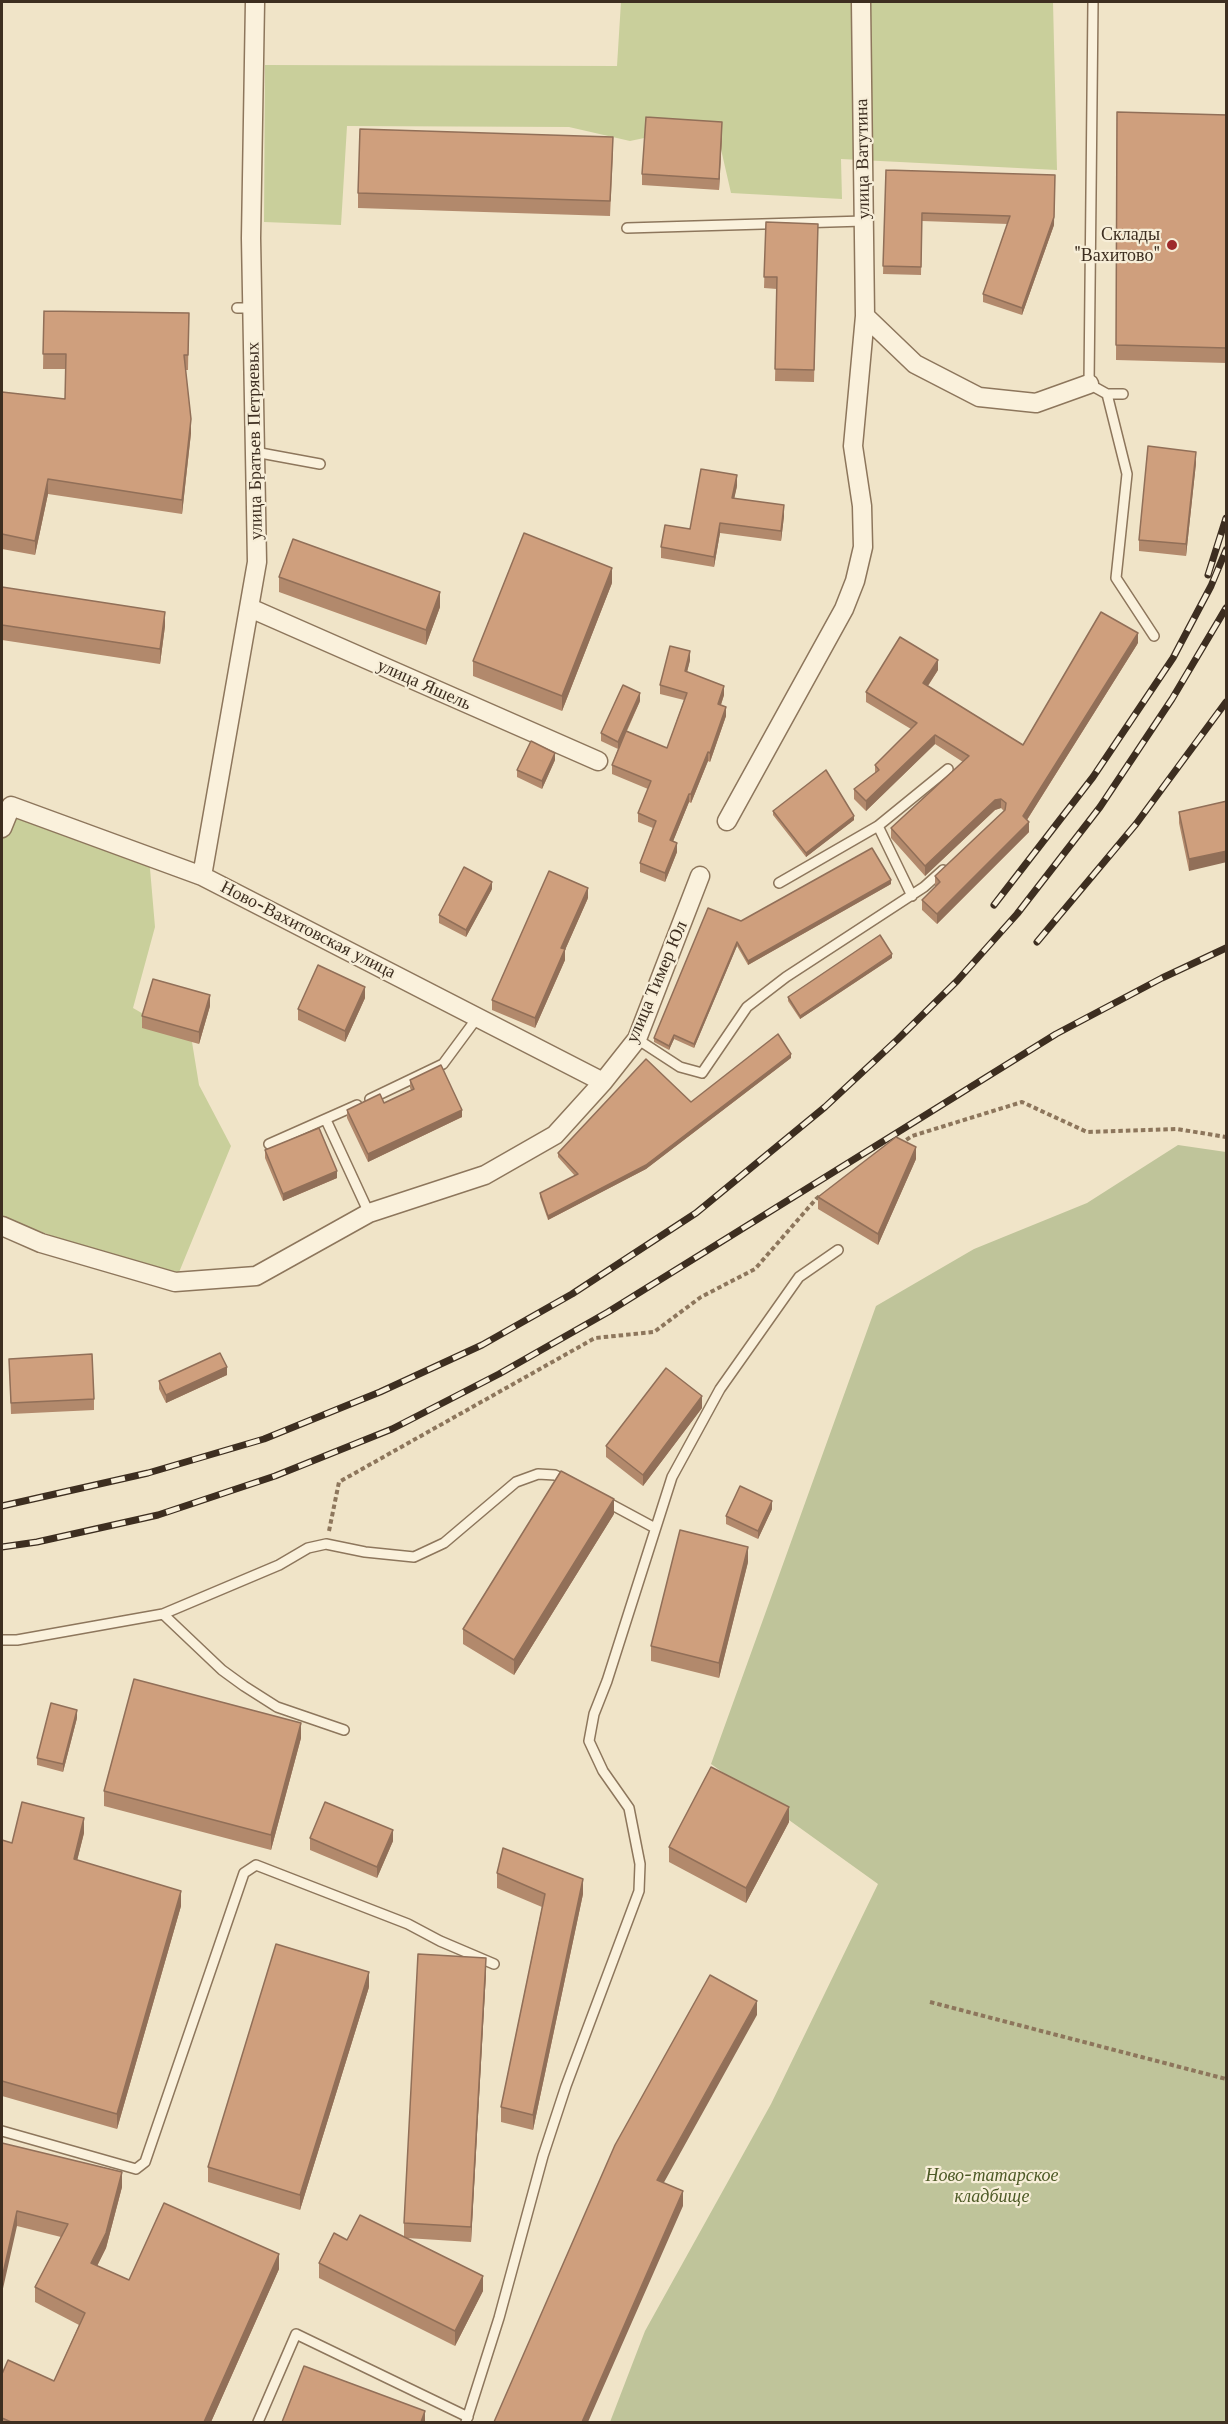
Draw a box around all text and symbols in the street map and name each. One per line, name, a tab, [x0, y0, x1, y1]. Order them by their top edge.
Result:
street label: улица Ватутина	[851, 98, 875, 220]
place label: Склады "Вахитово"	[1074, 224, 1160, 266]
marker: Склады "Вахитово"	[1165, 238, 1179, 252]
street label: улица Братьев Петряевых	[242, 342, 268, 540]
street label: улица Яшель	[374, 655, 474, 715]
street label: Ново-Вахитовская улица	[217, 876, 399, 984]
street label: улица Тимер Юл	[622, 918, 692, 1046]
park label: Ново-татарское кладбище	[925, 2165, 1059, 2208]

